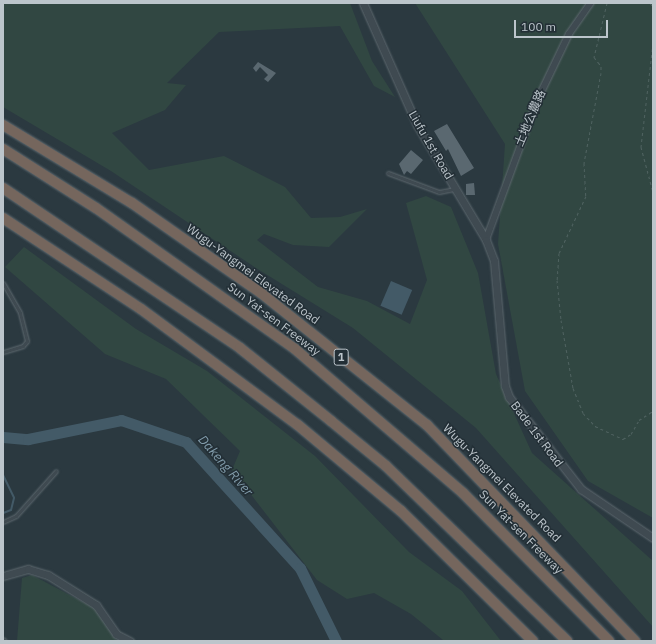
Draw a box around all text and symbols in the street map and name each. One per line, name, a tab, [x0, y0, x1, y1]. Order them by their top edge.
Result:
scale bar	[516, 12, 610, 38]
text: 100 m	[521, 19, 556, 34]
street label: 土地公農路	[512, 88, 548, 148]
street label: Liufu 1st Road	[406, 108, 456, 182]
street label: Wugu-Yangmei Elevated Road	[184, 221, 322, 327]
street label: Sun Yat-sen Freeway	[225, 279, 323, 359]
road number: 1	[333, 348, 349, 366]
street label: Bade 1st Road	[508, 398, 566, 470]
street label: Wugu-Yangmei Elevated Road	[440, 421, 564, 545]
water label: Dakeng River	[194, 432, 256, 500]
street label: Sun Yat-sen Freeway	[476, 487, 566, 577]

